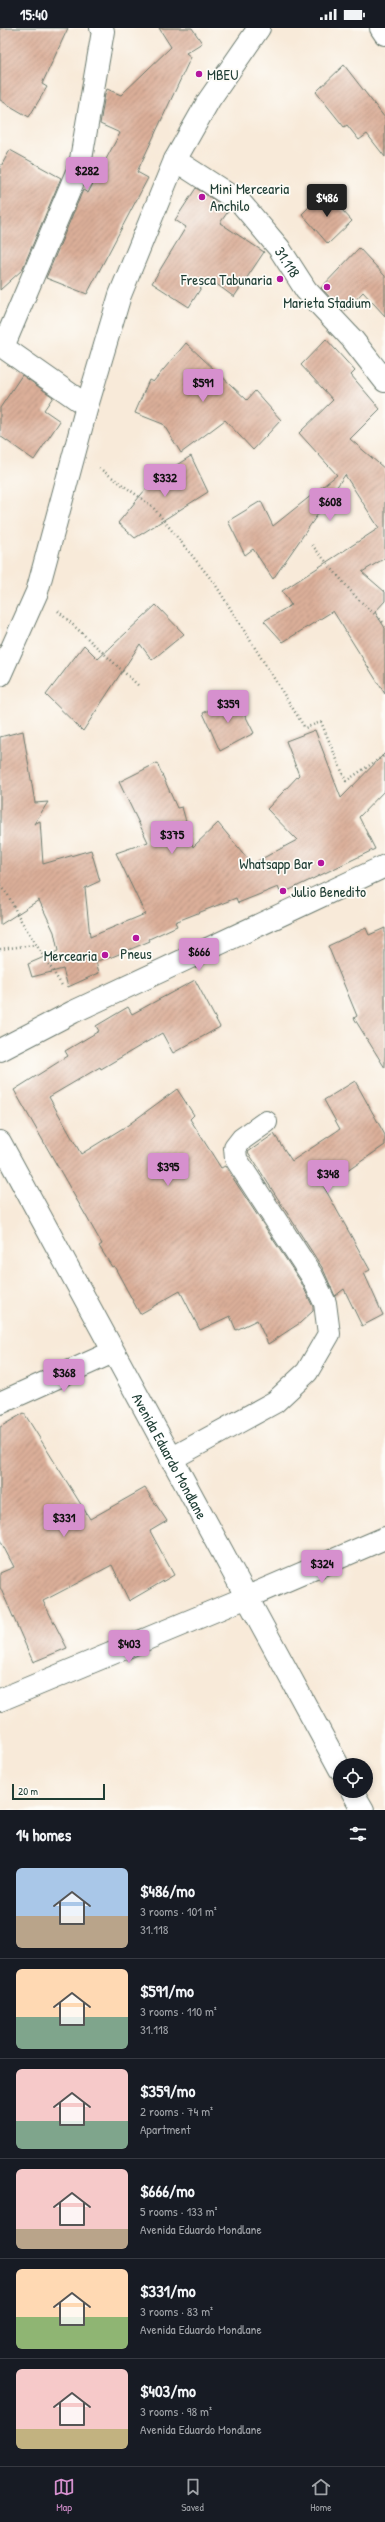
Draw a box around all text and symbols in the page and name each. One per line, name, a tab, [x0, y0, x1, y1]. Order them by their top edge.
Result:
text: 15:40	[20, 4, 48, 25]
place label: MBEU	[207, 64, 238, 85]
marker: MBEU	[194, 69, 204, 79]
pin: $282	[63, 157, 111, 191]
text: $282	[75, 161, 99, 179]
place label: Mini Mercearia Anchilo	[210, 178, 289, 216]
pin: $486	[303, 184, 351, 218]
text: $486	[316, 188, 338, 206]
marker: Mini Mercearia Anchilo	[197, 192, 207, 202]
street label: 31.118	[270, 242, 306, 281]
place label: Fresca Tabunaria	[180, 269, 272, 290]
marker: Fresca Tabunaria	[275, 274, 285, 284]
marker: Marieta Stadium	[322, 282, 332, 292]
place label: Marieta Stadium	[283, 292, 371, 313]
pin: $591	[179, 369, 227, 403]
text: $591	[192, 373, 214, 391]
pin: $332	[141, 464, 189, 498]
text: $332	[153, 468, 177, 486]
pin: $608	[306, 488, 354, 522]
text: $608	[318, 492, 342, 510]
pin: $359	[204, 690, 252, 724]
text: $359	[217, 694, 239, 712]
pin: $375	[148, 821, 196, 855]
text: $375	[160, 825, 184, 843]
place label: Whatsapp Bar	[239, 853, 313, 874]
marker: Whatsapp Bar	[316, 858, 326, 868]
place label: Julio Benedito	[291, 881, 366, 902]
marker: Julio Benedito	[278, 886, 288, 896]
marker: Pneus	[131, 933, 141, 943]
pin: $666	[175, 938, 223, 972]
text: $666	[188, 942, 210, 960]
place label: Pneus	[120, 943, 152, 964]
place label: Mercearia	[44, 945, 97, 966]
marker: Mercearia	[100, 950, 110, 960]
pin: $395	[144, 1153, 192, 1187]
text: $395	[157, 1157, 179, 1175]
pin: $348	[304, 1160, 352, 1194]
text: $348	[317, 1164, 339, 1182]
pin: $368	[40, 1359, 88, 1393]
text: $368	[52, 1363, 76, 1381]
street label: Avenida Eduardo Mondlane	[127, 1389, 213, 1523]
pin: $331	[40, 1504, 88, 1538]
text: $331	[53, 1508, 75, 1526]
pin: $324	[298, 1550, 346, 1584]
text: $324	[310, 1554, 334, 1572]
pin: $403	[105, 1630, 153, 1664]
text: $403	[117, 1634, 141, 1652]
map controls	[333, 1758, 373, 1798]
button: locate	[333, 1758, 373, 1798]
scale bar	[12, 1782, 105, 1801]
text: 20 m	[18, 1784, 38, 1798]
text: 14 homes	[16, 1823, 71, 1846]
icon: filters	[347, 1823, 369, 1845]
text: $486/mo	[140, 1879, 195, 1902]
icon: home	[48, 1884, 96, 1932]
text: 3 rooms · 101 m²	[140, 1902, 217, 1920]
text: 31.118	[140, 1920, 168, 1938]
text: $591/mo	[140, 1979, 194, 2002]
icon: home	[48, 1985, 96, 2033]
text: 3 rooms · 110 m²	[140, 2002, 217, 2020]
text: 31.118	[140, 2020, 168, 2038]
text: $359/mo	[140, 2079, 195, 2102]
icon: home	[48, 2085, 96, 2133]
text: 2 rooms · 74 m²	[140, 2102, 213, 2120]
text: Apartment	[140, 2120, 191, 2138]
text: $666/mo	[140, 2179, 195, 2202]
icon: home	[48, 2185, 96, 2233]
text: 5 rooms · 133 m²	[140, 2202, 218, 2220]
text: Avenida Eduardo Mondlane	[140, 2220, 262, 2238]
text: $331/mo	[140, 2279, 196, 2302]
icon: home	[48, 2285, 96, 2333]
text: 3 rooms · 83 m²	[140, 2302, 213, 2320]
text: Avenida Eduardo Mondlane	[140, 2320, 262, 2338]
text: $403/mo	[140, 2379, 196, 2402]
icon: home	[48, 2385, 96, 2433]
text: 3 rooms · 98 m²	[140, 2402, 212, 2420]
text: Avenida Eduardo Mondlane	[140, 2420, 262, 2438]
tab: Map	[53, 2476, 75, 2514]
tab: Saved	[181, 2476, 204, 2514]
tab: Home	[310, 2476, 332, 2514]

